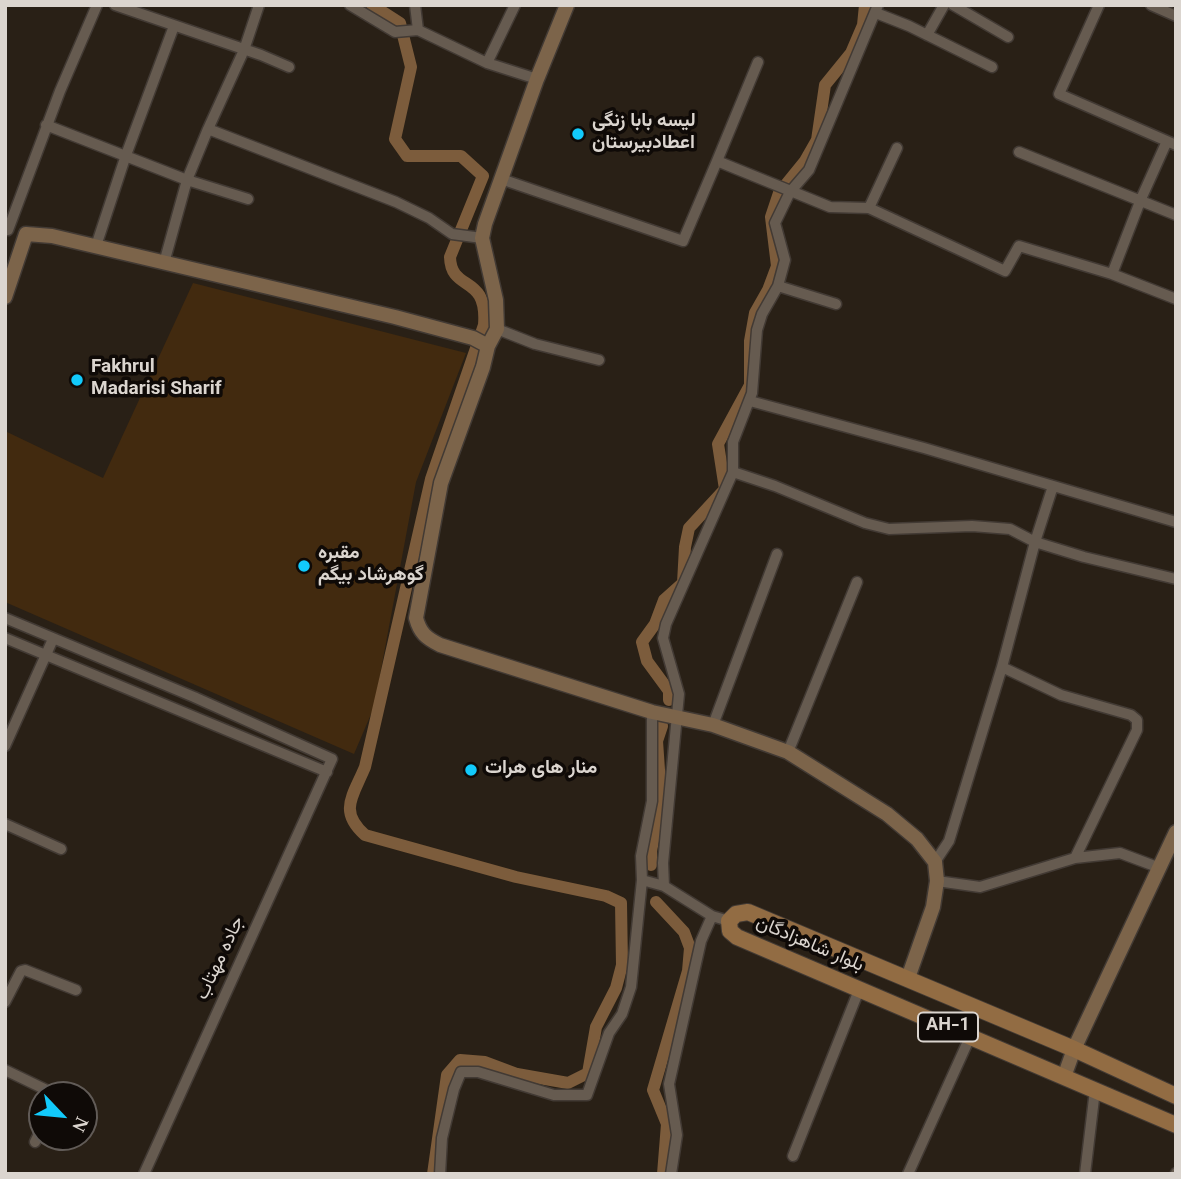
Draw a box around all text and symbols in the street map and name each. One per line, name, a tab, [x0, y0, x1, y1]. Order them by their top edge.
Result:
place label: لیسه بابا زنگی اعطادبیرستان	[592, 112, 696, 156]
marker: لیسه بابا زنگی اعطادبیرستان	[570, 126, 586, 142]
place label: Fakhrul Madarisi Sharif	[91, 358, 222, 402]
marker: Fakhrul Madarisi Sharif	[69, 372, 85, 388]
place label: مقبره گوهرشاد بیگم	[318, 544, 424, 588]
marker: مقبره گوهرشاد بیگم	[296, 558, 312, 574]
place label: منار های هرات	[485, 759, 597, 781]
marker: منار های هرات	[463, 762, 479, 778]
street label: بلوار شاهزادگان	[752, 913, 866, 979]
street label: جاده مهتاب	[193, 914, 251, 1004]
road number: AH-1	[918, 1012, 978, 1042]
north arrow	[28, 1081, 98, 1151]
text: N	[68, 1114, 93, 1135]

